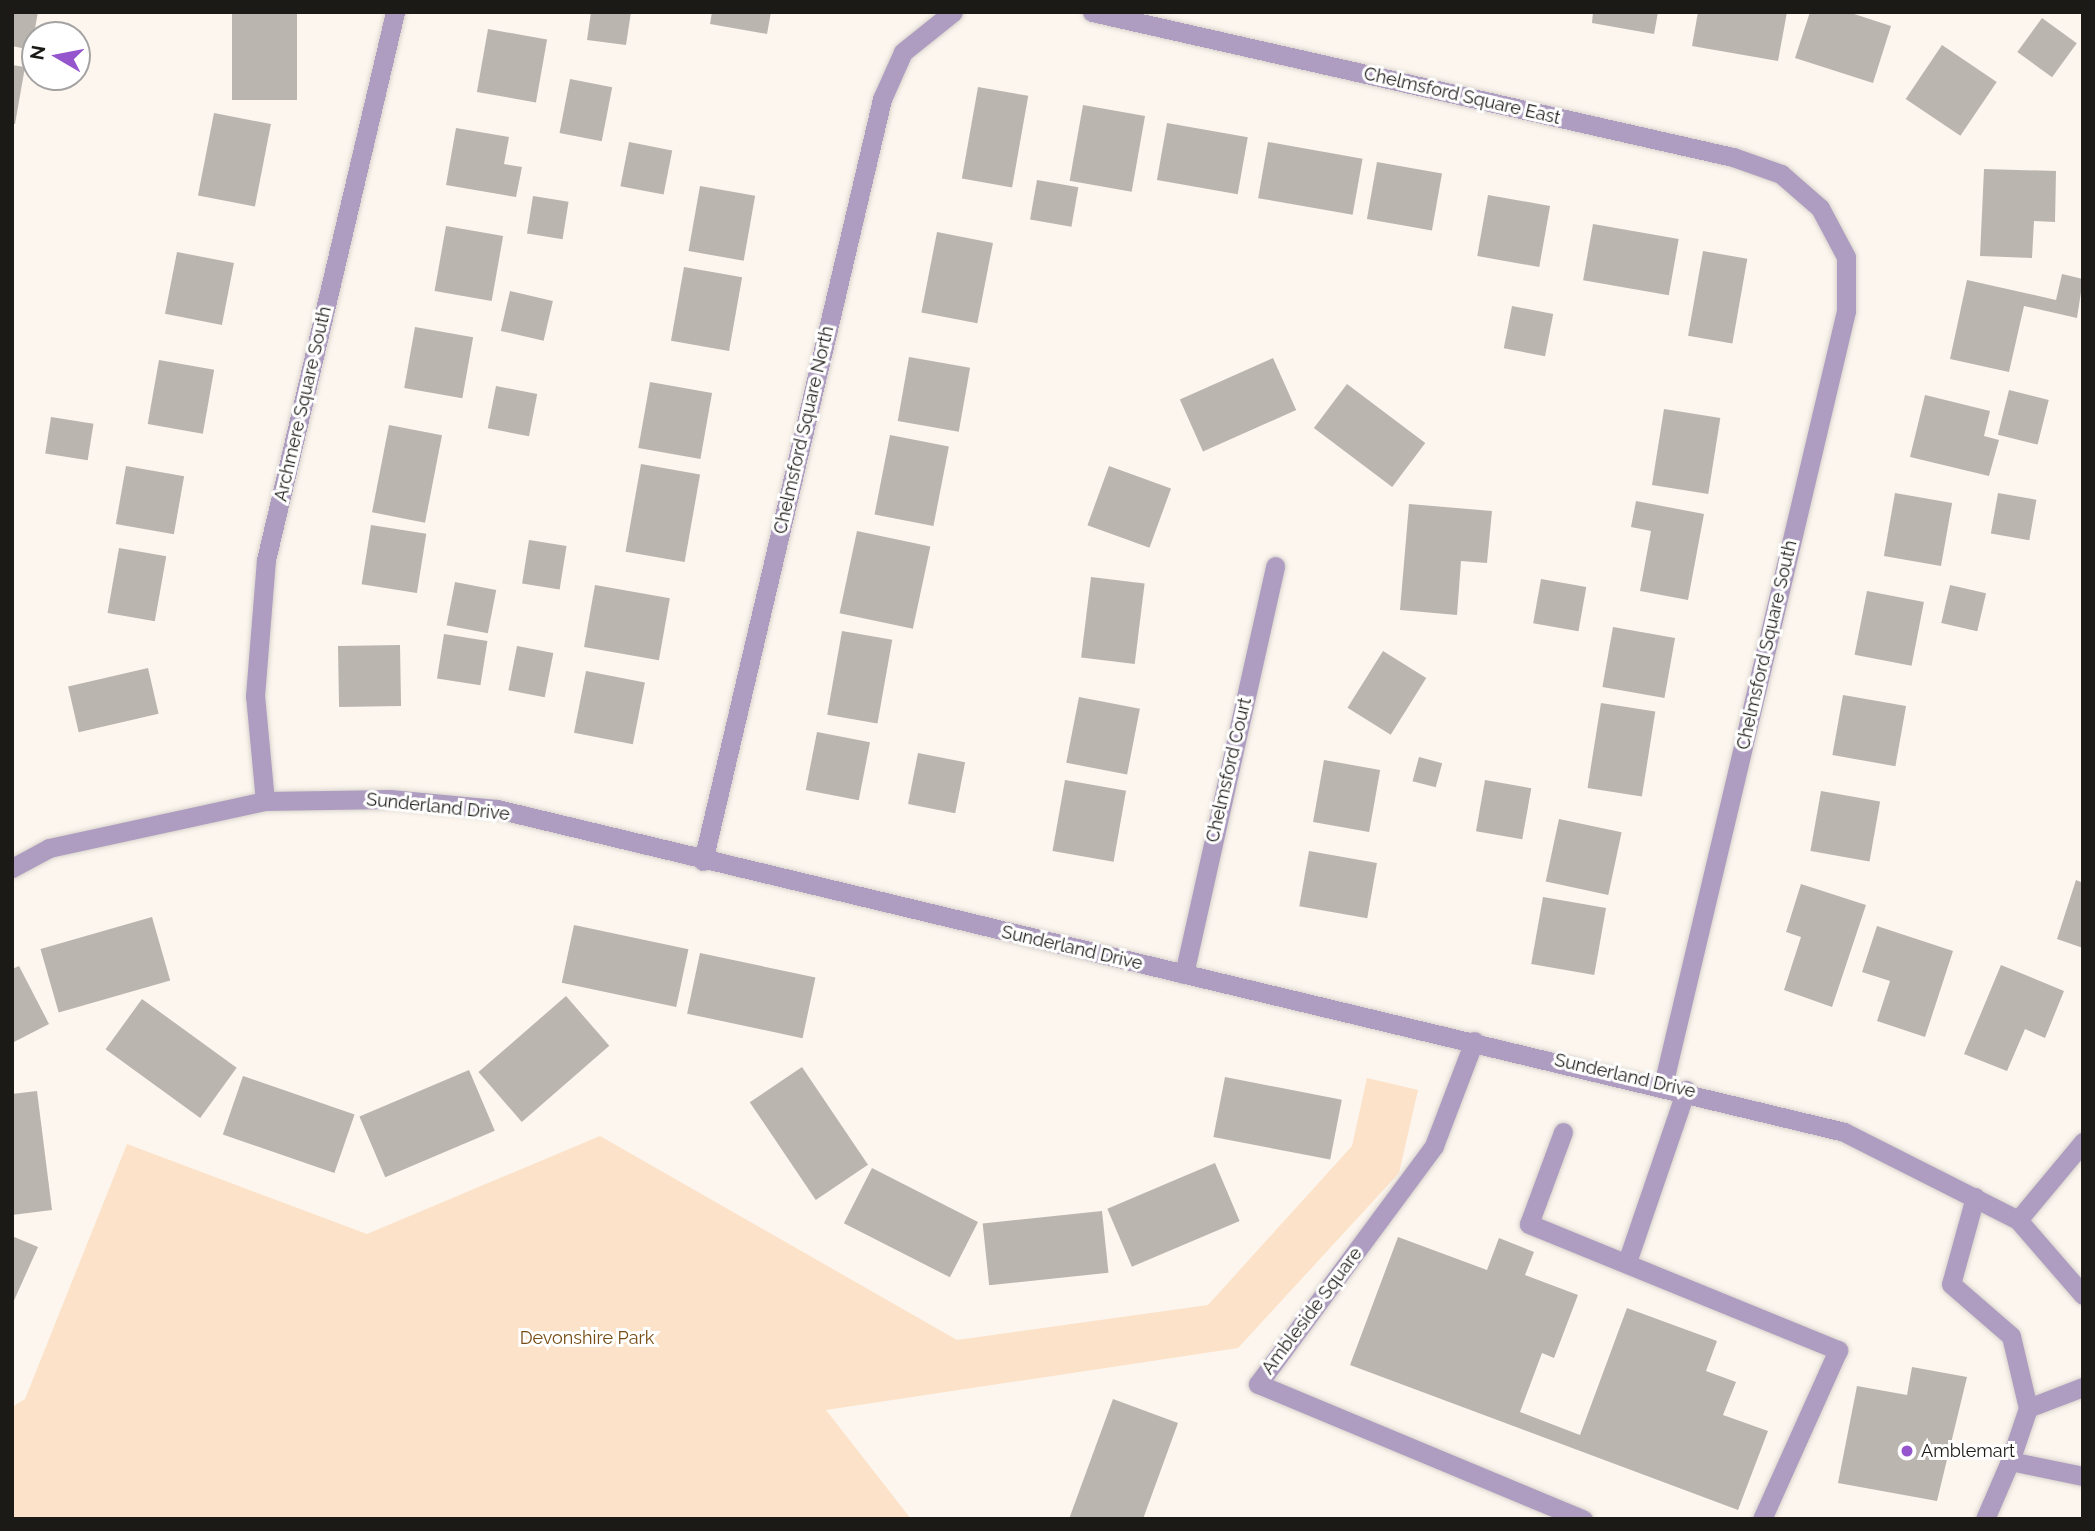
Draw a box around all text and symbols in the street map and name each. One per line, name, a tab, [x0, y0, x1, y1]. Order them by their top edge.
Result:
north arrow	[21, 21, 91, 91]
text: N	[25, 44, 49, 62]
street label: Chelmsford Square East	[1362, 63, 1562, 129]
street label: Archmere Square South	[270, 304, 336, 504]
street label: Chelmsford Square North	[770, 324, 838, 536]
street label: Chelmsford Square South	[1732, 538, 1802, 752]
street label: Chelmsford Court	[1202, 696, 1256, 844]
street label: Sunderland Drive	[365, 789, 511, 825]
street label: Sunderland Drive	[999, 921, 1145, 975]
street label: Sunderland Drive	[1552, 1049, 1698, 1103]
street label: Ambleside Square	[1257, 1243, 1367, 1379]
park label: Devonshire Park	[520, 1327, 654, 1349]
place label: Amblemart	[1921, 1440, 2015, 1462]
marker: Amblemart	[1899, 1443, 1915, 1459]

